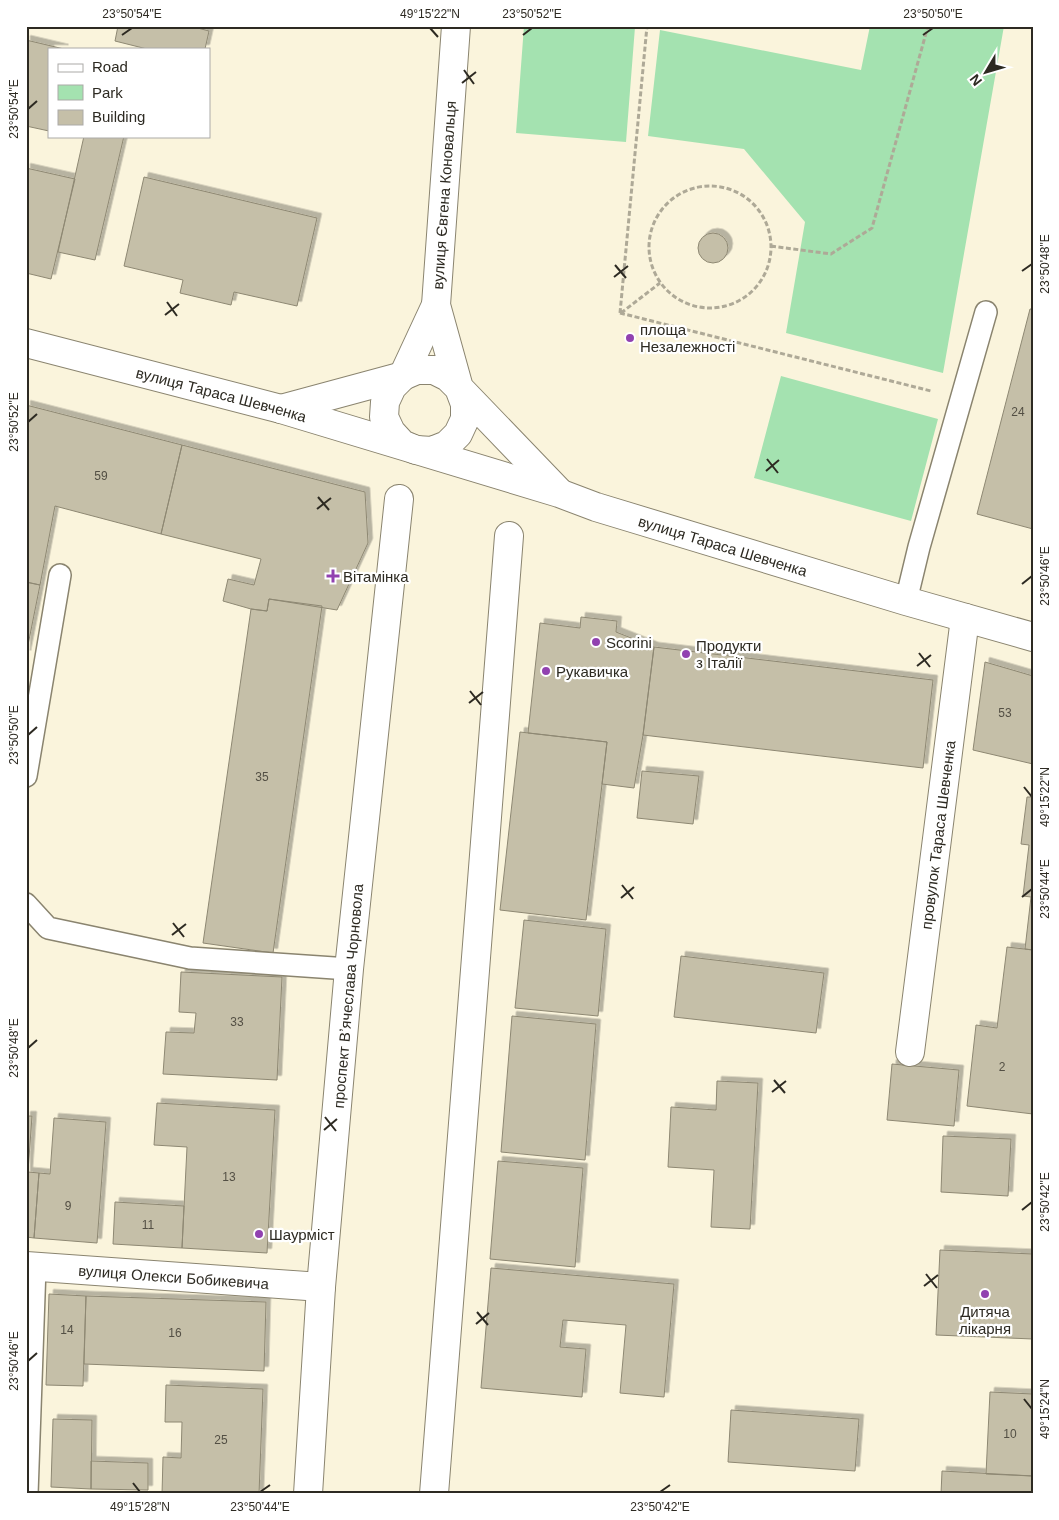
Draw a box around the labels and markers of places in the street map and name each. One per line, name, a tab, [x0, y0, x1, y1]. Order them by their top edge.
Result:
place label: площа Незалежності	[640, 321, 735, 355]
marker: площа Незалежності	[624, 332, 636, 344]
place label: Вітамінка	[343, 568, 409, 585]
marker: Вітамінка	[327, 570, 339, 582]
place label: Scorini	[606, 634, 652, 651]
marker: Scorini	[590, 636, 602, 648]
place label: Продукти з Італії	[696, 637, 761, 671]
marker: Продукти з Італії	[680, 648, 692, 660]
place label: Рукавичка	[556, 663, 629, 680]
marker: Рукавичка	[540, 665, 552, 677]
place label: Шаурміст	[269, 1226, 335, 1243]
marker: Шаурміст	[253, 1228, 265, 1240]
marker: Дитяча лікарня	[979, 1288, 991, 1300]
place label: Дитяча лікарня	[959, 1303, 1011, 1337]

